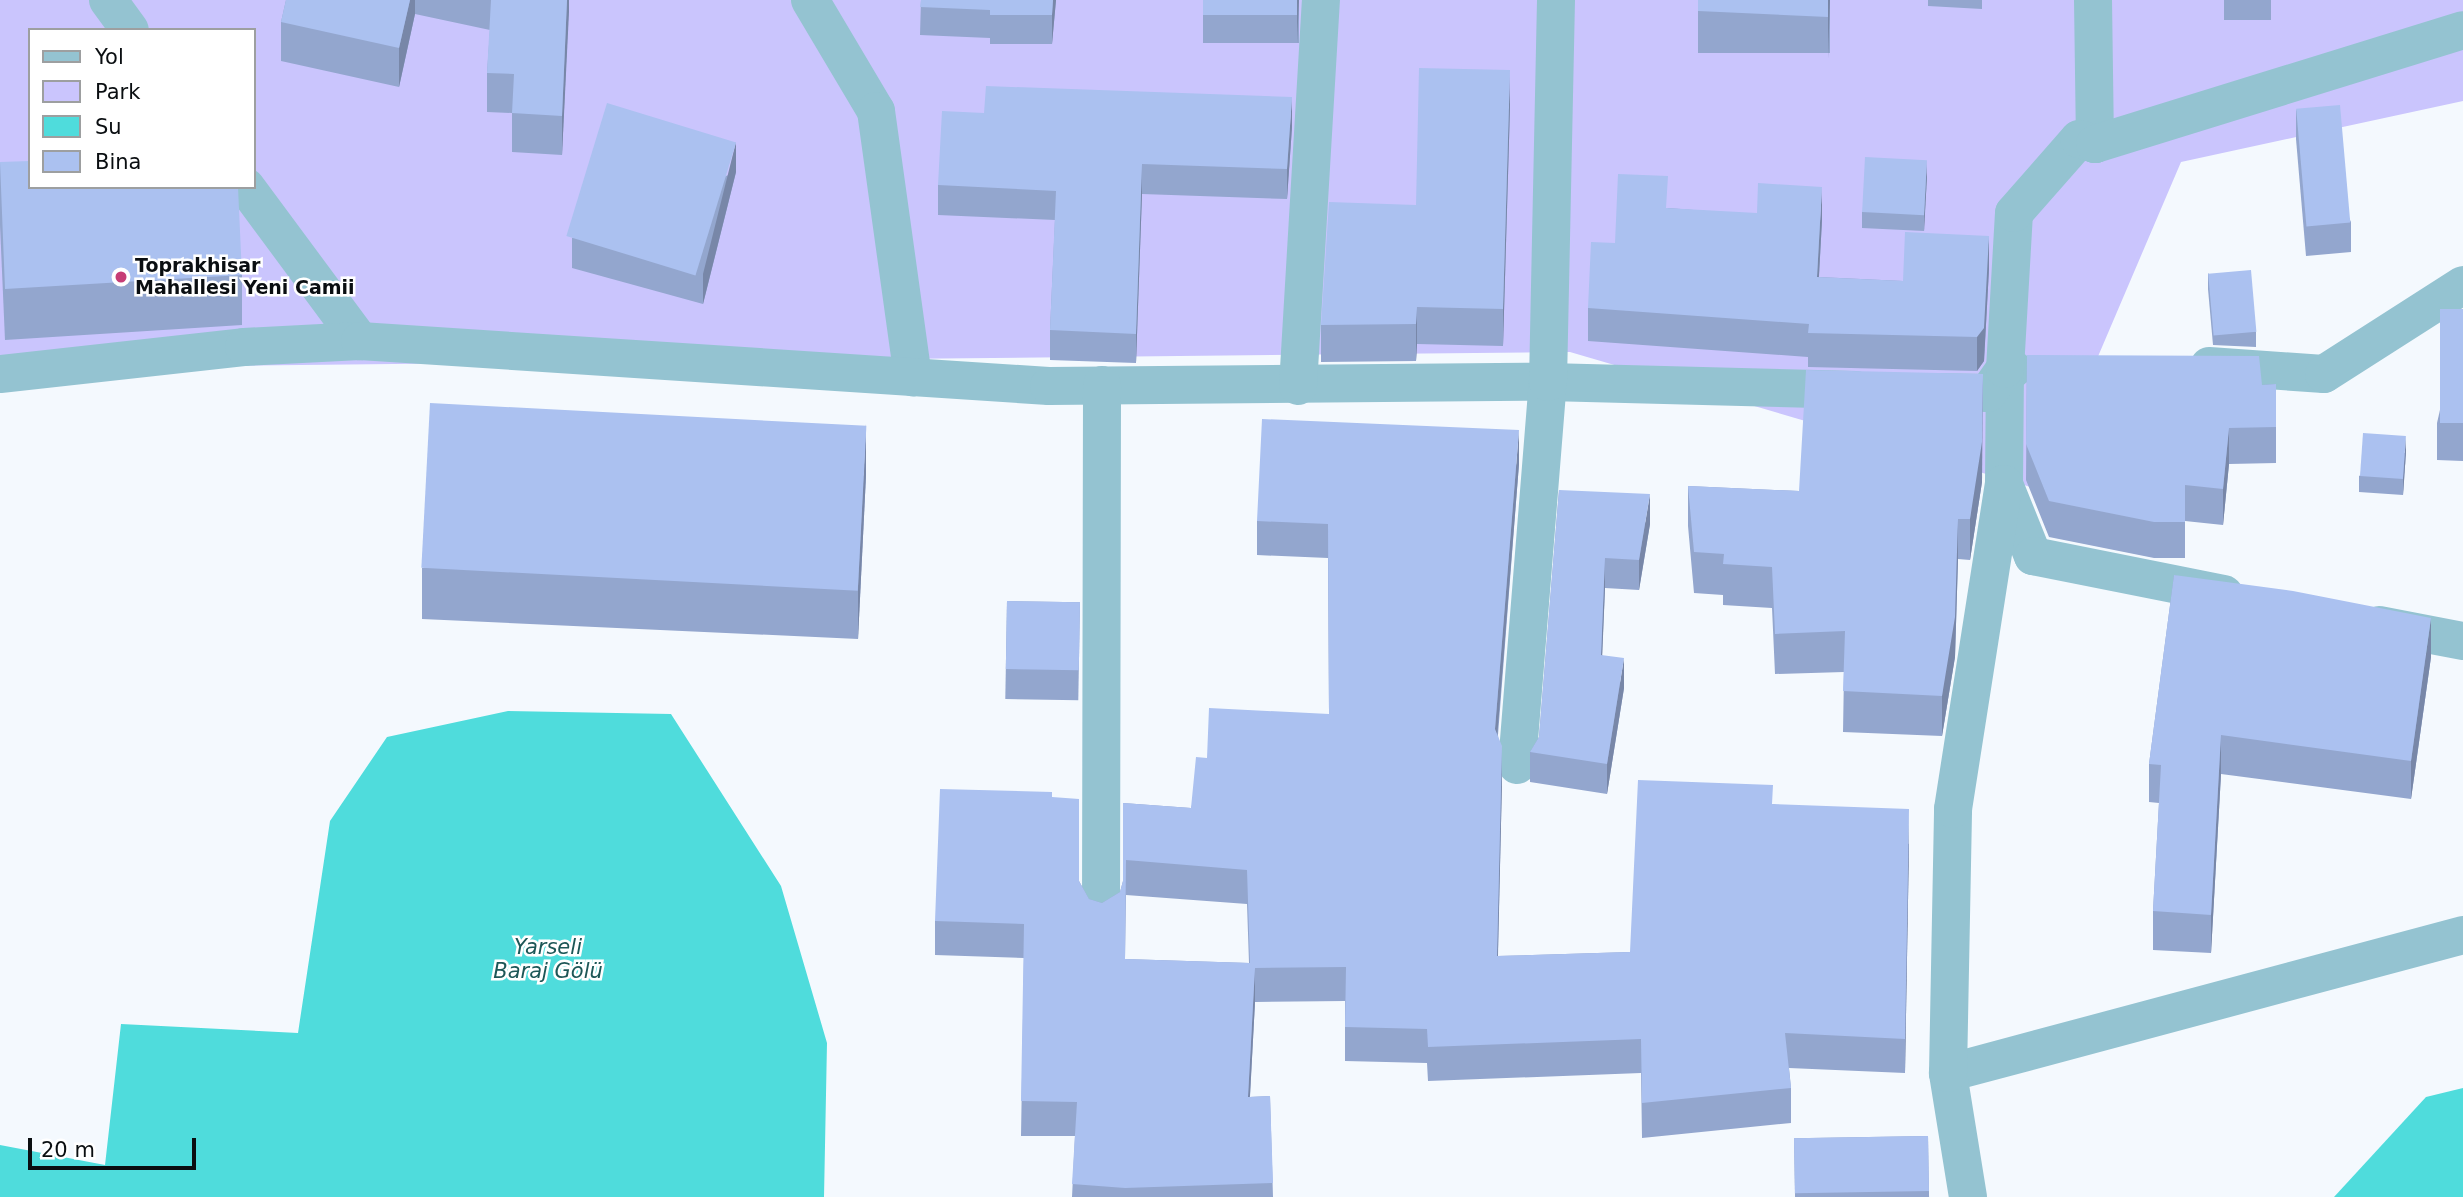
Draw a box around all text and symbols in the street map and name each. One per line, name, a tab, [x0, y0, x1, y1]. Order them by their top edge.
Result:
legend	[28, 28, 256, 189]
text: Yol	[95, 45, 124, 69]
text: Park	[95, 80, 140, 104]
text: Su	[95, 115, 122, 139]
text: Bina	[95, 150, 141, 174]
place label: Toprakhisar Mahallesi Yeni Camii	[135, 255, 355, 299]
marker: Toprakhisar Mahallesi Yeni Camii	[113, 269, 129, 285]
water label: Yarseli Baraj Gölü	[493, 934, 603, 984]
scale bar	[32, 1124, 200, 1168]
text: 20 m	[41, 1138, 95, 1162]

